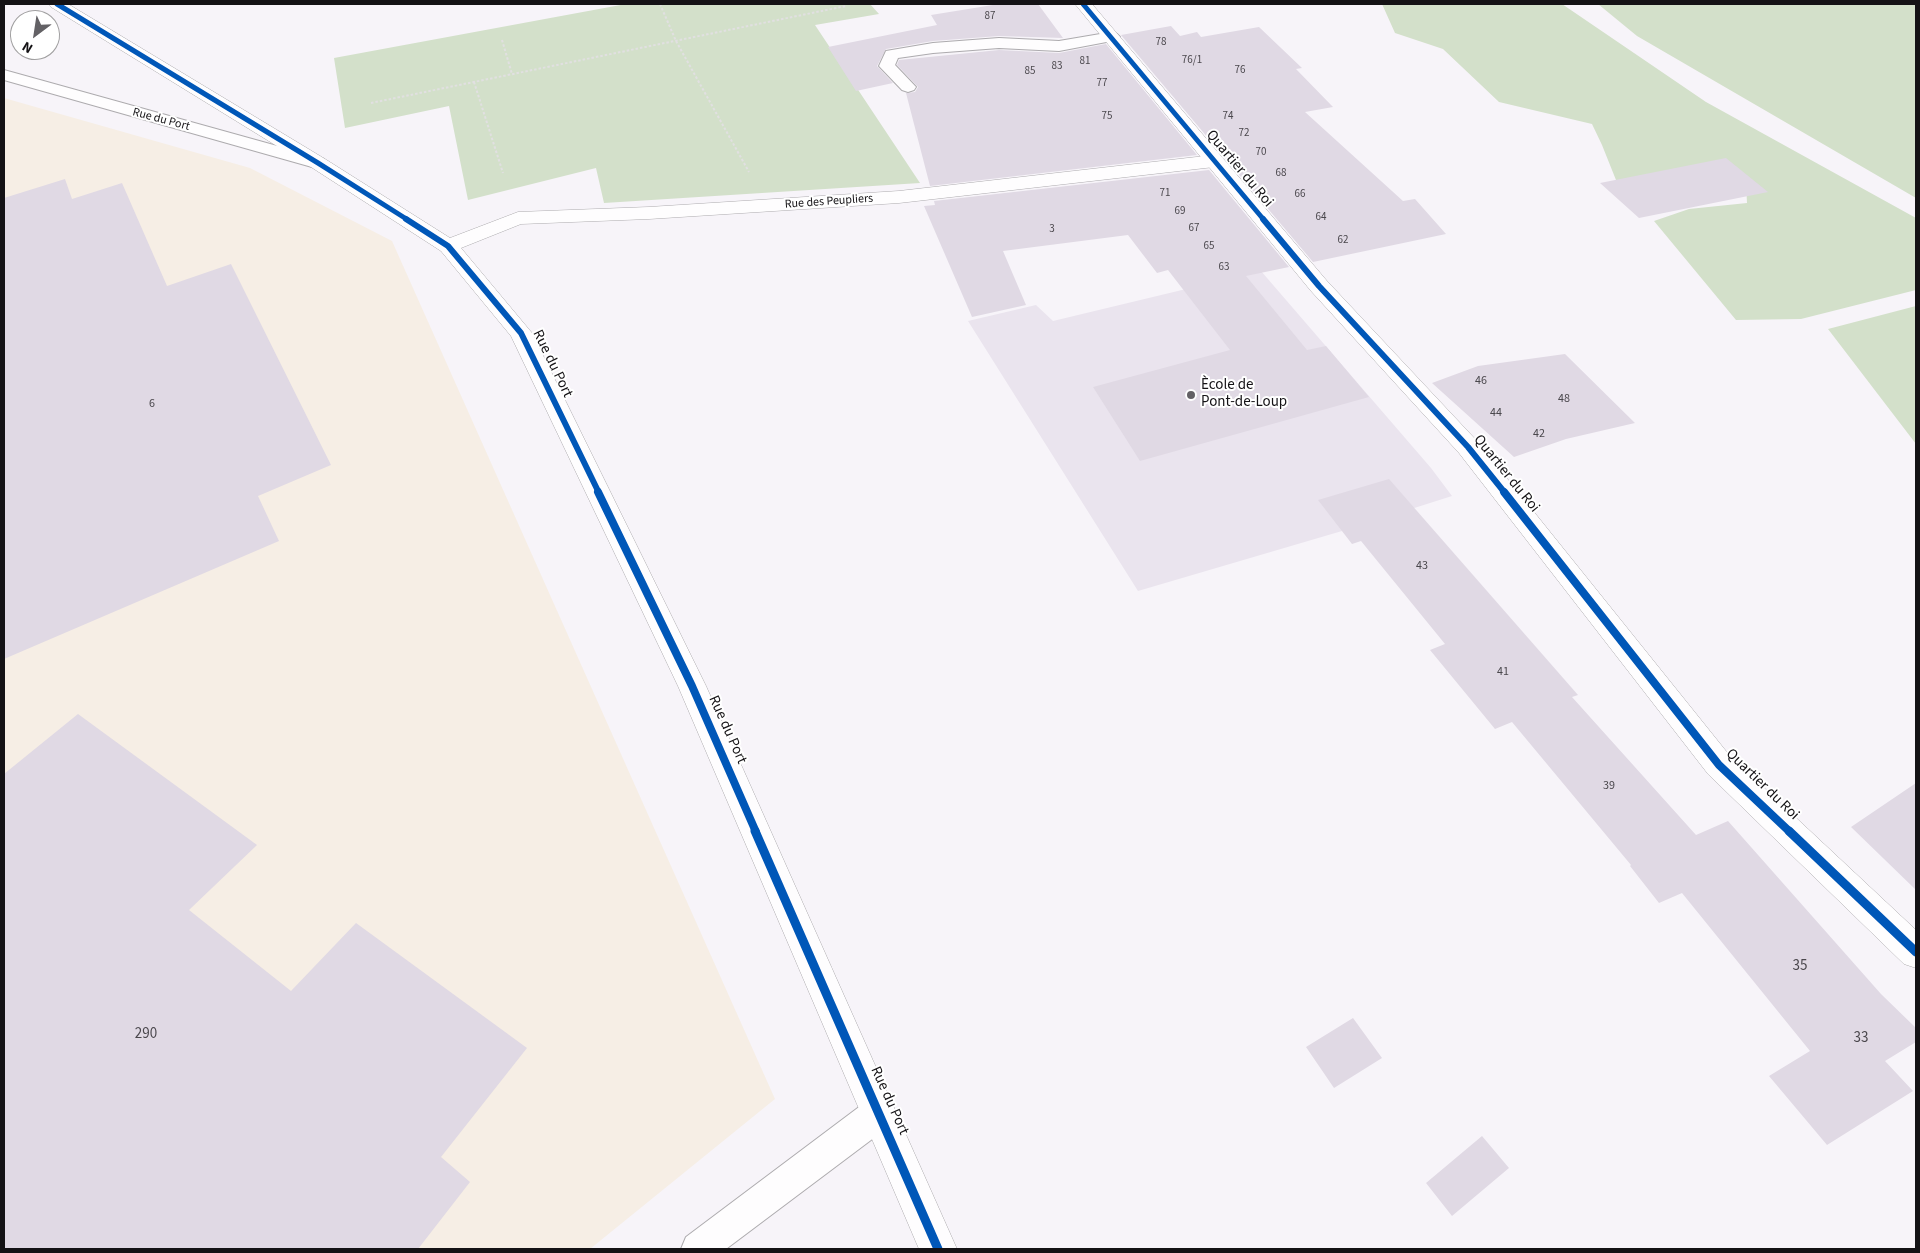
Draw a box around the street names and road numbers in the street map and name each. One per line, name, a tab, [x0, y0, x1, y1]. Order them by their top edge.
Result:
street label: Rue du Port	[131, 105, 191, 135]
street label: Quartier du Roi	[1202, 127, 1276, 211]
street label: Rue des Peupliers	[784, 192, 874, 212]
street label: Rue du Port	[528, 327, 576, 401]
street label: Quartier du Roi	[1469, 431, 1543, 517]
street label: Rue du Port	[704, 693, 750, 767]
street label: Quartier du Roi	[1722, 746, 1802, 824]
street label: Rue du Port	[866, 1064, 912, 1138]

